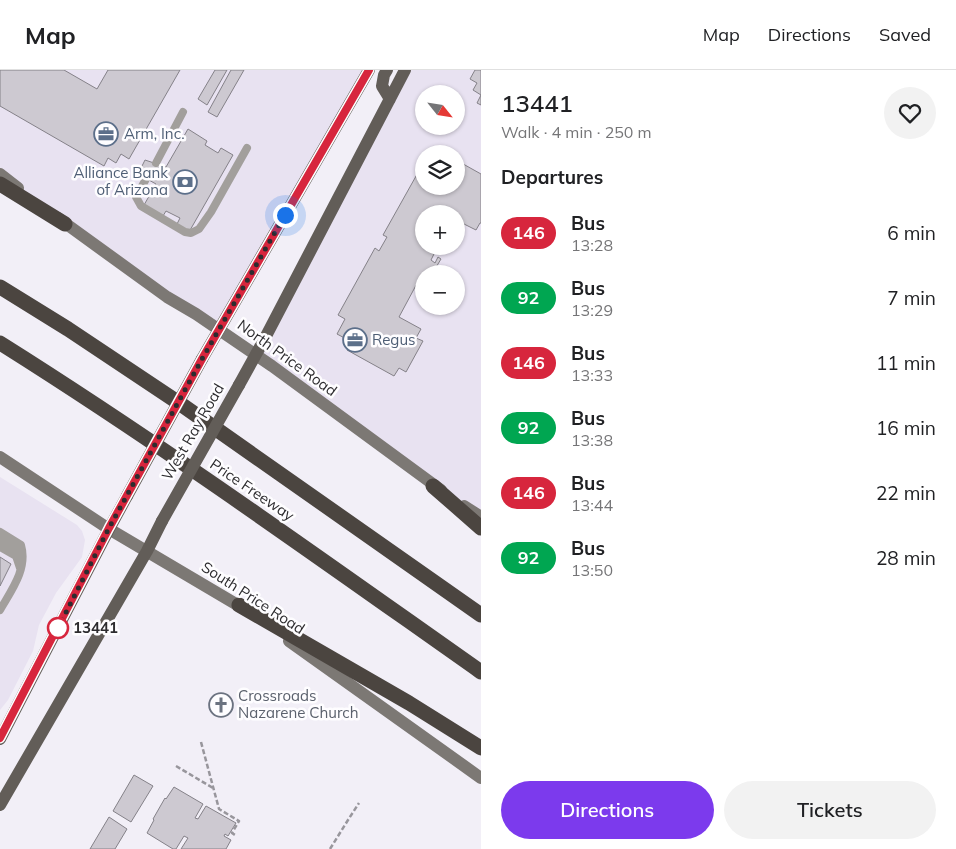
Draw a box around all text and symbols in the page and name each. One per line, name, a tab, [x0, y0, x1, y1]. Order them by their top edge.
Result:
text: Map	[25, 20, 76, 50]
text: Map	[703, 23, 740, 46]
text: Directions	[768, 23, 851, 46]
text: Saved	[879, 23, 931, 46]
north arrow	[415, 85, 465, 135]
map controls	[415, 85, 465, 315]
button: heart	[884, 87, 936, 139]
text: 13441	[501, 88, 573, 118]
office icon: Arm, Inc.	[93, 121, 119, 147]
text: Walk · 4 min · 250 m	[501, 122, 652, 142]
place label: Arm, Inc.	[124, 124, 185, 143]
button: layers	[415, 145, 465, 195]
place label: Alliance Bank of Arizona	[73, 163, 168, 199]
text: Departures	[501, 165, 603, 189]
bank icon: Alliance Bank of Arizona	[172, 169, 198, 195]
your location	[273, 203, 298, 228]
button: +	[415, 205, 465, 255]
text: Bus	[571, 211, 605, 235]
text: 146	[512, 221, 545, 244]
text: 6 min	[887, 221, 936, 245]
text: 13:28	[571, 235, 613, 255]
button: −	[415, 265, 465, 315]
text: Bus	[571, 276, 605, 300]
text: 92	[518, 286, 539, 309]
text: 7 min	[887, 286, 936, 310]
text: 13:29	[571, 300, 613, 320]
street label: North Price Road	[234, 315, 341, 400]
office icon: Regus	[342, 327, 368, 353]
place label: Regus	[372, 330, 416, 349]
text: Bus	[571, 341, 605, 365]
text: 146	[512, 351, 545, 374]
text: 11 min	[876, 351, 936, 375]
text: 13:33	[571, 365, 613, 385]
street label: West Ray Road	[157, 380, 228, 483]
text: Bus	[571, 406, 605, 430]
text: 92	[518, 416, 539, 439]
text: 16 min	[876, 416, 936, 440]
text: 13:38	[571, 430, 613, 450]
street label: Price Freeway	[207, 454, 298, 525]
text: Bus	[571, 471, 605, 495]
text: 146	[512, 481, 545, 504]
text: 22 min	[876, 481, 936, 505]
text: 13:44	[571, 495, 613, 515]
text: Bus	[571, 536, 605, 560]
text: 92	[518, 546, 539, 569]
text: 28 min	[876, 546, 936, 570]
street label: South Price Road	[198, 557, 308, 638]
text: 13:50	[571, 560, 613, 580]
marker: 13441	[47, 617, 69, 639]
place label: 13441	[73, 618, 118, 637]
place label: Crossroads Nazarene Church	[238, 686, 359, 722]
church icon: Crossroads Nazarene Church	[208, 692, 234, 718]
button: Directions	[501, 781, 714, 839]
button: Tickets	[724, 781, 936, 839]

